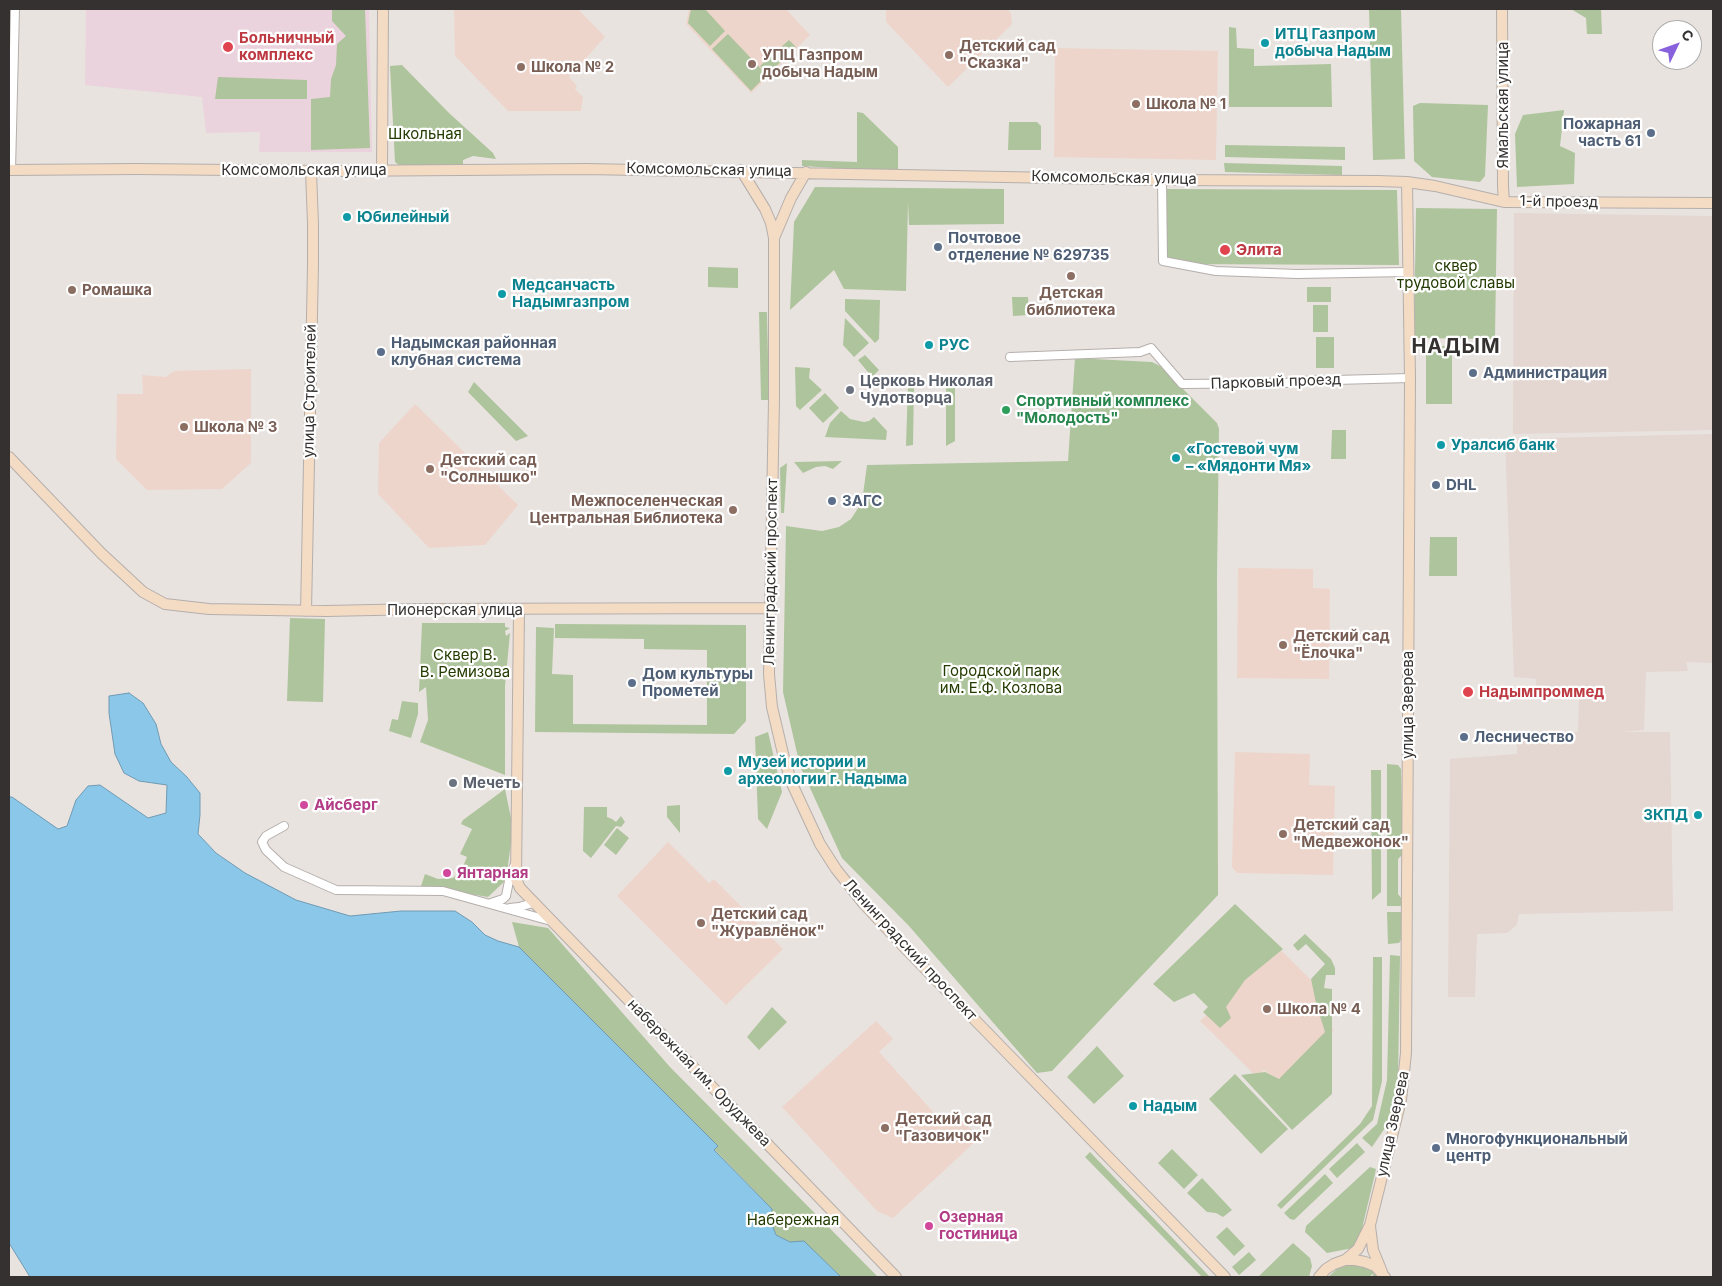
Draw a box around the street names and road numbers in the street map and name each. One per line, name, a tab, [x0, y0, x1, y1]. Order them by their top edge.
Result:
street label: Ямальская улица	[1494, 42, 1512, 168]
street label: Комсомольская улица	[626, 160, 792, 180]
street label: Комсомольская улица	[221, 161, 387, 179]
street label: Комсомольская улица	[1031, 168, 1197, 188]
street label: 1-й проезд	[1520, 192, 1598, 212]
street label: улица Строителей	[300, 324, 320, 458]
street label: Парковый проезд	[1210, 371, 1342, 393]
street label: Ленинградский проспект	[760, 478, 782, 666]
street label: Пионерская улица	[387, 601, 523, 619]
street label: улица Зверева	[1399, 651, 1417, 759]
street label: Ленинградский проспект	[840, 875, 980, 1025]
street label: набережная им. Оруджева	[624, 995, 774, 1151]
street label: улица Зверева	[1373, 1069, 1413, 1179]

